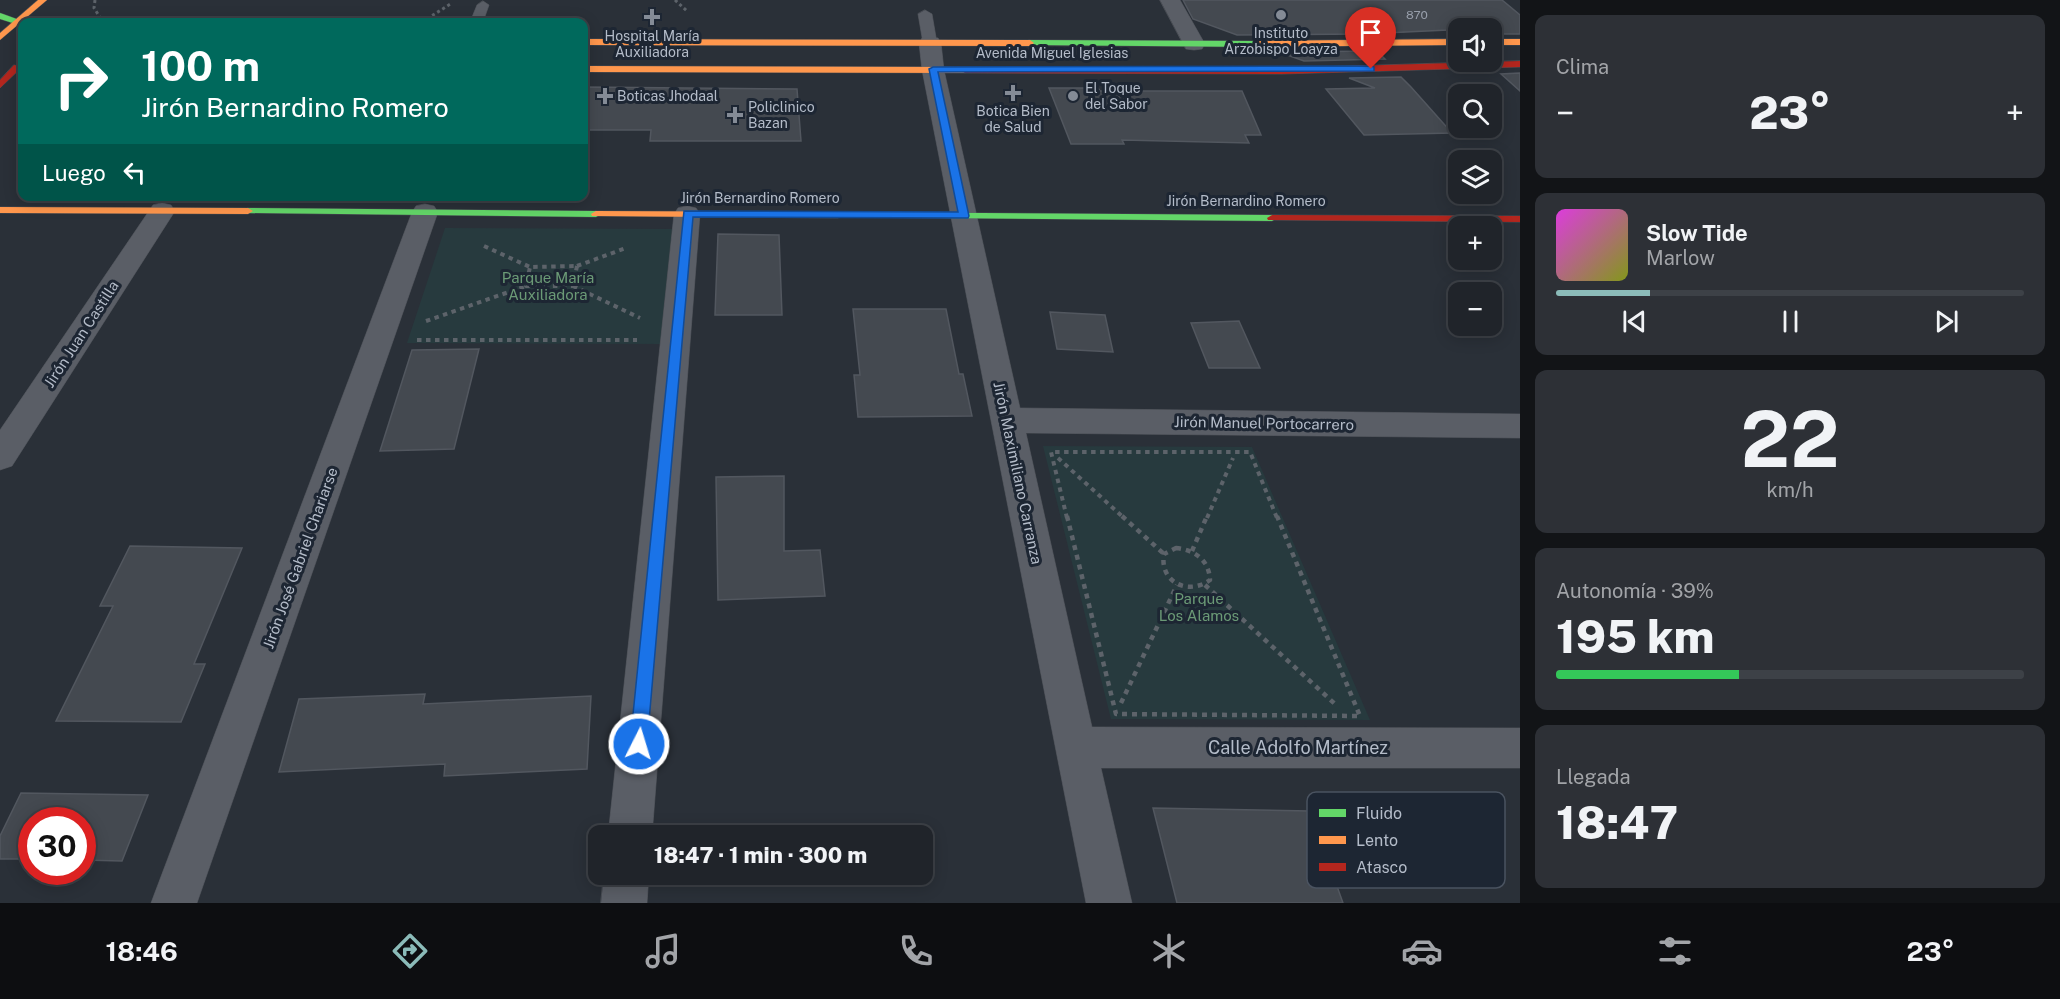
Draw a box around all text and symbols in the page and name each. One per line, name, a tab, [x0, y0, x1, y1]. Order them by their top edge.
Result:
pin	[1345, 7, 1396, 69]
marker: Hospital María Auxiliadora	[643, 8, 661, 26]
marker: Instituto Arzobispo Loayza	[1274, 8, 1288, 22]
house number: 870	[1406, 8, 1428, 22]
icon: arrive	[1354, 16, 1387, 49]
map controls	[1448, 18, 1502, 336]
button: sound	[1448, 18, 1502, 72]
place label: Instituto Arzobispo Loayza	[1224, 25, 1338, 57]
place label: Hospital María Auxiliadora	[605, 28, 699, 60]
text: 100 m	[141, 41, 260, 90]
icon: right	[42, 42, 120, 120]
street label: Avenida Miguel Iglesias	[976, 45, 1128, 61]
text: Clima	[1556, 55, 1609, 79]
place label: El Toque del Sabor	[1085, 80, 1148, 112]
button: search	[1448, 84, 1502, 138]
marker: Botica Bien de Salud	[1006, 86, 1020, 100]
text: 23°	[1749, 86, 1831, 139]
place label: Boticas Jhodaal	[617, 88, 718, 104]
marker: Boticas Jhodaal	[598, 89, 612, 103]
marker: El Toque del Sabor	[1066, 89, 1080, 103]
text: Jirón Bernardino Romero	[141, 91, 449, 123]
text: −	[1556, 94, 1574, 132]
text: +	[2006, 94, 2024, 132]
place label: Policlinico Bazan	[748, 99, 815, 131]
place label: Botica Bien de Salud	[976, 103, 1050, 135]
marker: Policlinico Bazan	[726, 106, 744, 124]
button: layers	[1448, 150, 1502, 204]
icon: left	[118, 156, 151, 189]
text: Luego	[42, 160, 106, 186]
street label: Jirón Bernardino Romero	[680, 190, 840, 206]
street label: Jirón Bernardino Romero	[1166, 193, 1326, 209]
button: +	[1448, 216, 1502, 270]
text: Slow Tide	[1646, 220, 1748, 246]
text: Marlow	[1646, 246, 1715, 270]
park label: Parque María Auxiliadora	[502, 269, 594, 303]
street label: Jirón Juan Castilla	[40, 277, 122, 391]
button: −	[1448, 282, 1502, 336]
icon: previous	[1618, 305, 1651, 338]
icon: pause	[1774, 305, 1807, 338]
icon: next	[1930, 305, 1963, 338]
street label: Jirón Maximiliano Carranza	[990, 380, 1046, 566]
text: 22	[1740, 393, 1840, 485]
street label: Jirón Manuel Portocarrero	[1174, 413, 1354, 433]
street label: Jirón José Gabriel Chariarse	[259, 465, 341, 651]
text: km/h	[1766, 478, 1814, 502]
text: Autonomía · 39%	[1556, 579, 1714, 603]
park label: Parque Los Alamos	[1159, 590, 1239, 624]
text: 195 km	[1556, 610, 1714, 663]
position arrow	[607, 712, 671, 776]
street label: Calle Adolfo Martínez	[1208, 737, 1388, 758]
text: Llegada	[1556, 765, 1631, 789]
legend	[1307, 792, 1505, 888]
text: 18:47	[1556, 796, 1678, 849]
text: Fluido	[1356, 804, 1402, 823]
speed limit sign: 30	[18, 807, 96, 885]
text: Lento	[1356, 831, 1398, 850]
text: 18:47 · 1 min · 300 m	[654, 842, 867, 868]
text: Atasco	[1356, 858, 1407, 877]
icon: directions	[389, 930, 431, 972]
icon: music	[642, 930, 684, 972]
icon: phone	[895, 930, 937, 972]
icon: climate	[1148, 930, 1190, 972]
icon: car	[1401, 930, 1443, 972]
icon: filters	[1654, 930, 1696, 972]
text: 18:46	[105, 935, 178, 967]
text: 23°	[1907, 935, 1954, 967]

